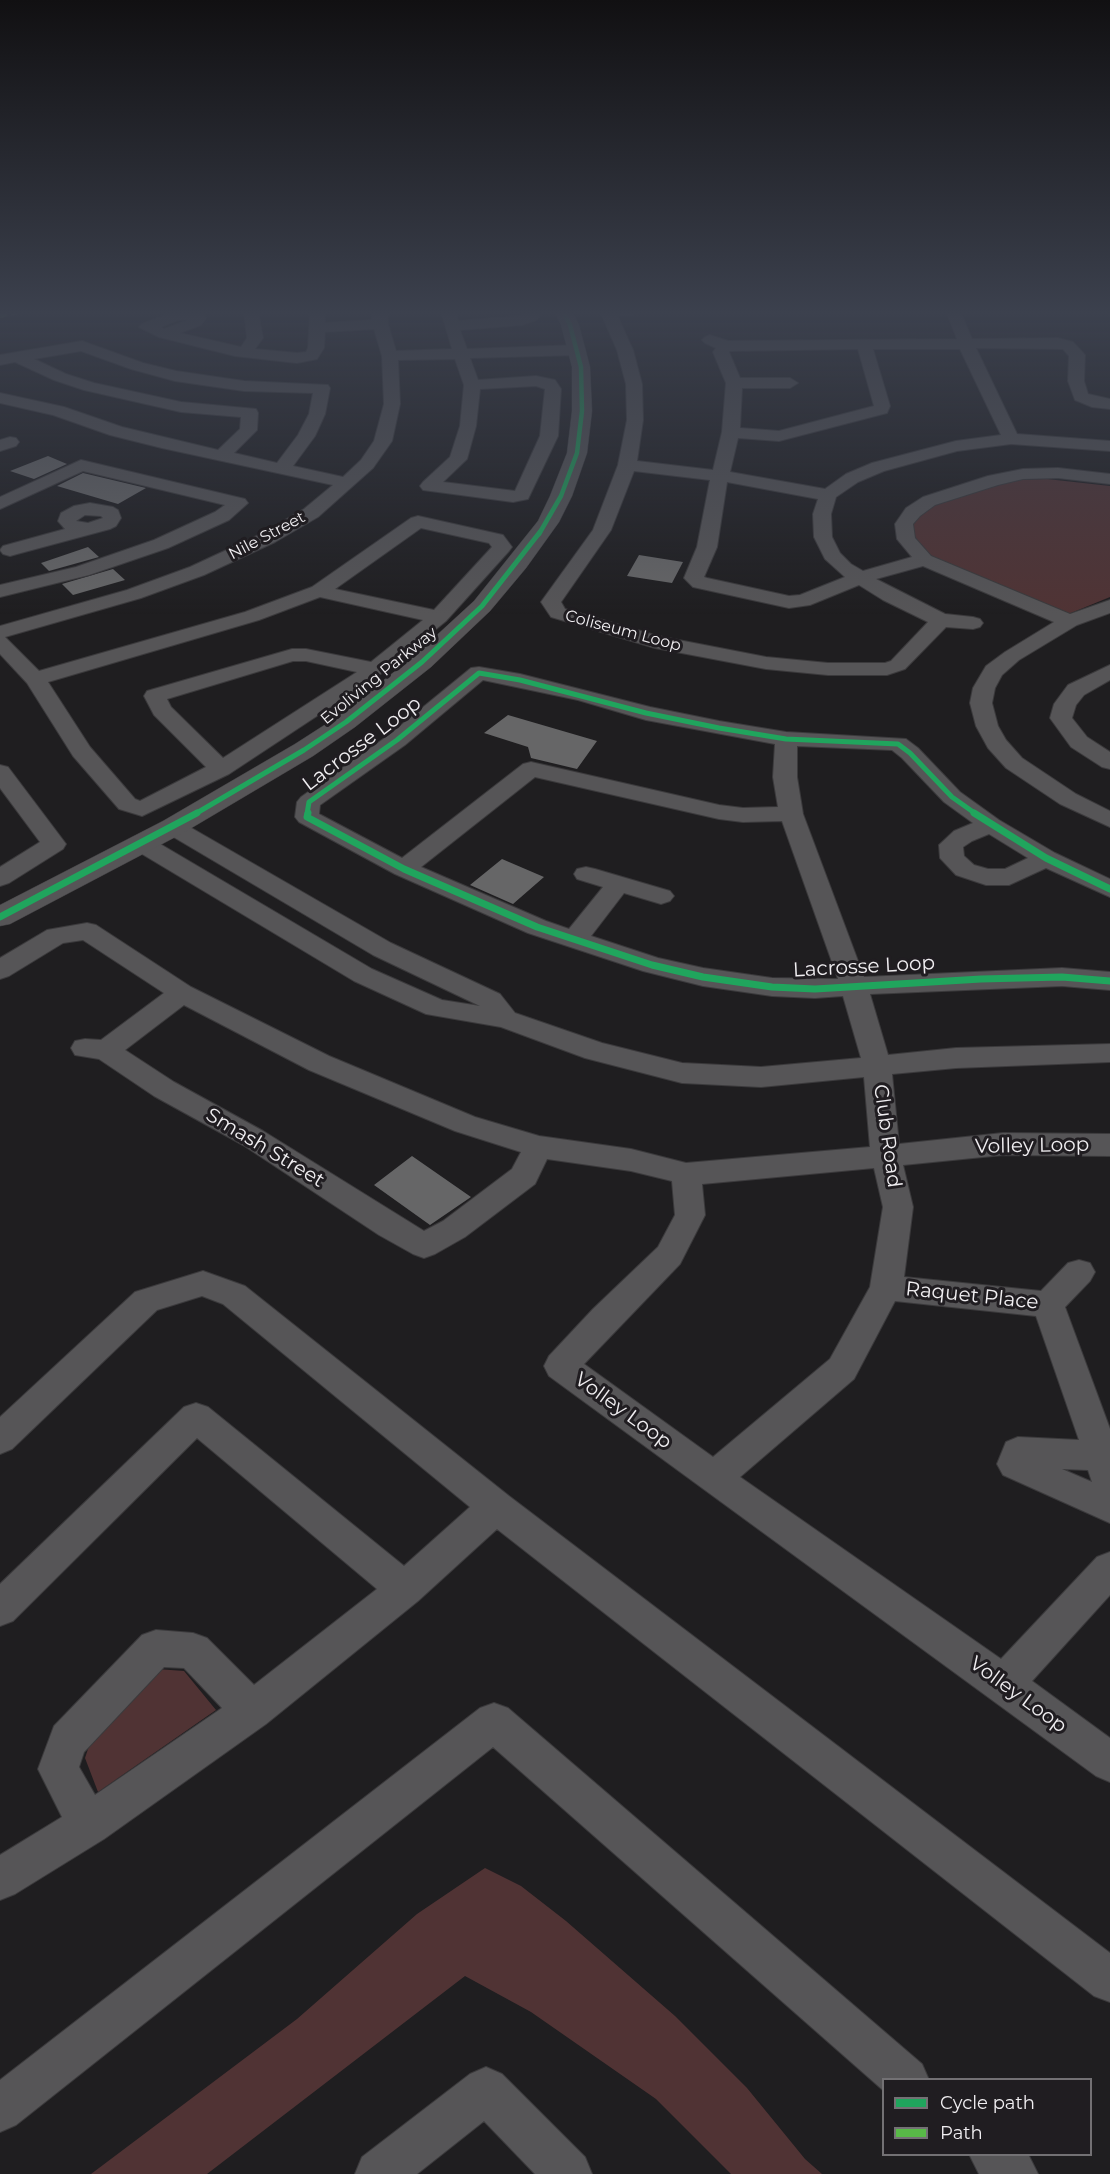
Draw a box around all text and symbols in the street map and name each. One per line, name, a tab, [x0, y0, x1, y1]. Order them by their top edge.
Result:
street label: Nile Street	[225, 508, 309, 564]
street label: Coliseum Loop	[563, 606, 683, 656]
street label: Evoliving Parkway	[317, 623, 441, 729]
street label: Lacrosse Loop	[298, 692, 426, 796]
street label: Lacrosse Loop	[792, 951, 936, 983]
street label: Club Road	[868, 1083, 906, 1189]
street label: Smash Street	[201, 1103, 329, 1193]
street label: Volley Loop	[975, 1133, 1089, 1159]
street label: Raquet Place	[904, 1277, 1040, 1315]
street label: Volley Loop	[570, 1368, 676, 1454]
street label: Volley Loop	[965, 1652, 1071, 1738]
legend	[882, 2078, 1092, 2156]
text: Cycle path	[940, 2092, 1035, 2114]
text: Path	[940, 2122, 983, 2144]

